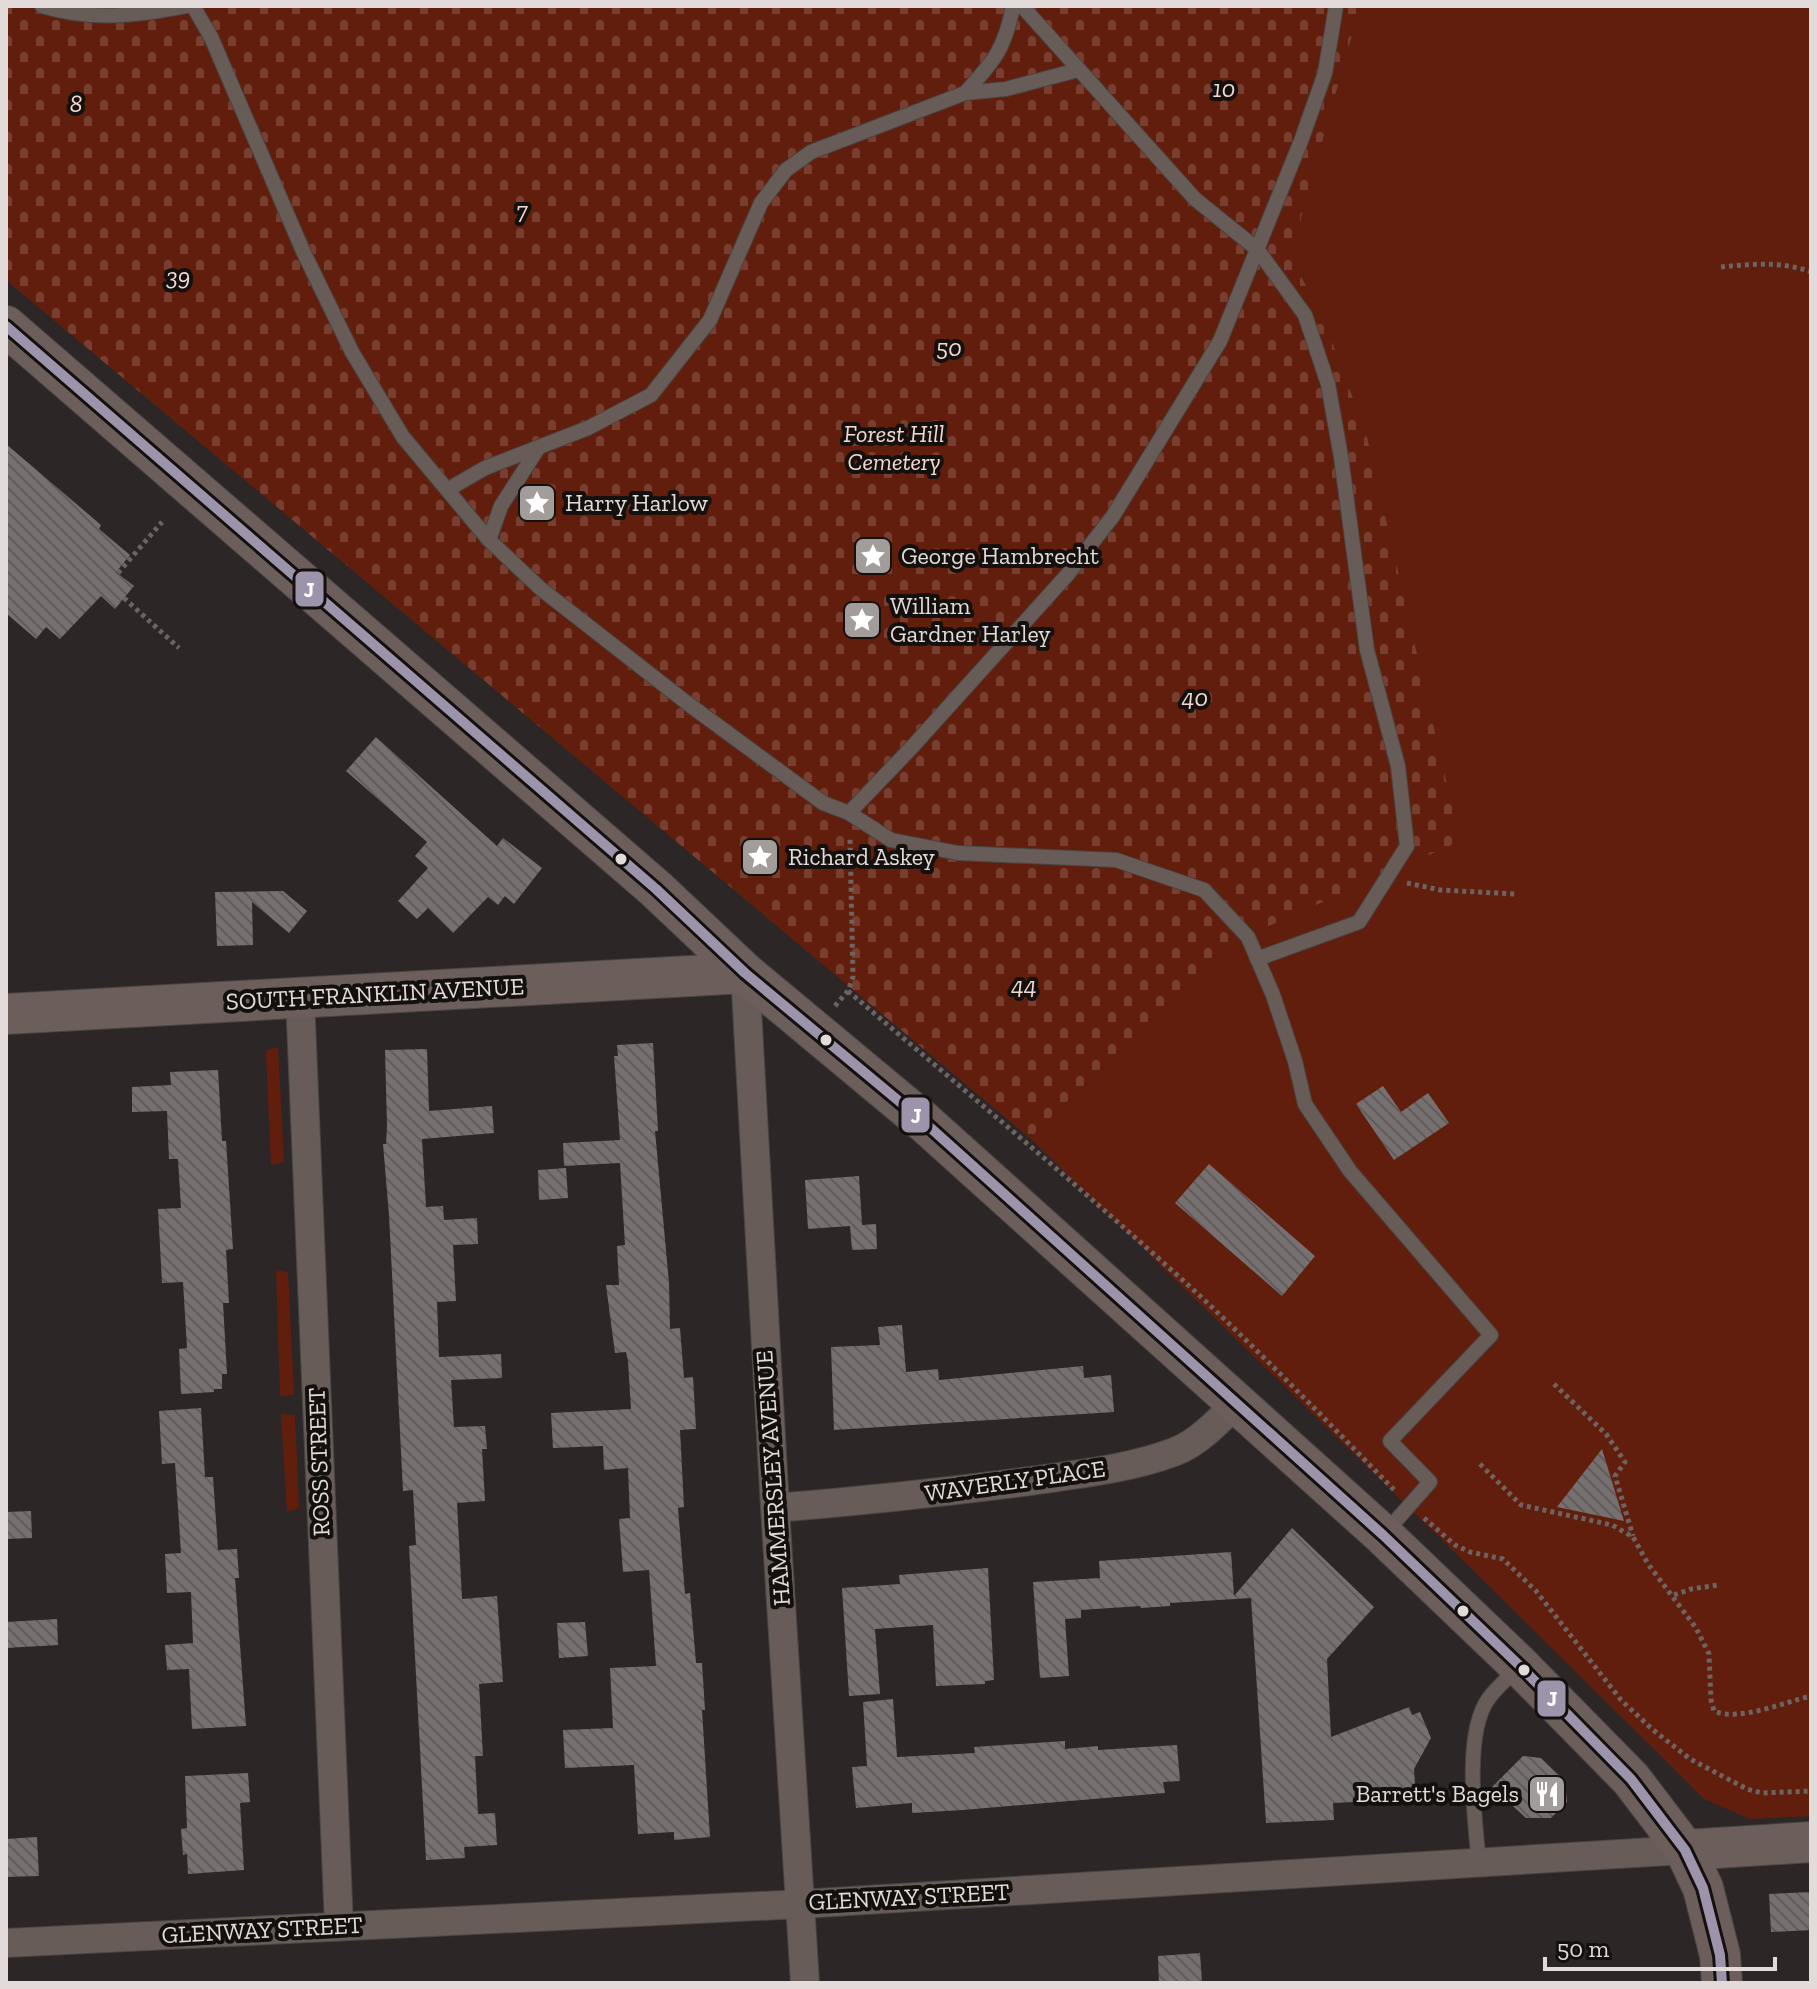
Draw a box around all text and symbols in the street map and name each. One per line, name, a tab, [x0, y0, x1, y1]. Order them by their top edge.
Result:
park label: 10	[1213, 74, 1235, 103]
park label: 8	[70, 89, 82, 118]
park label: 7	[516, 196, 528, 225]
park label: 39	[166, 262, 190, 291]
park label: 50	[936, 333, 962, 362]
park label: Forest Hill Cemetery	[843, 419, 945, 476]
place icon: Harry Harlow	[516, 482, 558, 524]
place label: Harry Harlow	[565, 488, 709, 517]
place icon: George Hambrecht	[852, 535, 894, 577]
place label: George Hambrecht	[901, 541, 1099, 570]
line badge: J	[294, 570, 325, 608]
text: J	[304, 576, 315, 603]
place label: William Gardner Harley	[890, 591, 1051, 648]
place icon: William Gardner Harley	[841, 599, 883, 641]
park label: 40	[1182, 683, 1208, 712]
place icon: Richard Askey	[739, 836, 781, 878]
place label: Richard Askey	[788, 842, 936, 871]
unlabelled marker	[613, 851, 629, 867]
street label: SOUTH FRANKLIN AVENUE	[225, 971, 525, 1016]
park label: 44	[1011, 971, 1037, 1000]
unlabelled marker	[818, 1032, 834, 1048]
line badge: J	[900, 1096, 931, 1134]
text: J	[911, 1102, 922, 1129]
street label: HAMMERSLEY AVENUE	[749, 1349, 796, 1607]
street label: ROSS STREET	[301, 1387, 336, 1537]
street label: WAVERLY PLACE	[923, 1453, 1107, 1508]
unlabelled marker	[1455, 1603, 1471, 1619]
unlabelled marker	[1516, 1662, 1532, 1678]
line badge: J	[1536, 1679, 1567, 1718]
text: J	[1547, 1685, 1558, 1712]
restaurant icon: Barrett's Bagels	[1526, 1773, 1568, 1815]
place label: Barrett's Bagels	[1356, 1779, 1519, 1808]
street label: GLENWAY STREET	[808, 1877, 1010, 1916]
street label: GLENWAY STREET	[161, 1910, 363, 1949]
scale bar	[1545, 1921, 1775, 1971]
text: 50 m	[1557, 1934, 1610, 1963]

